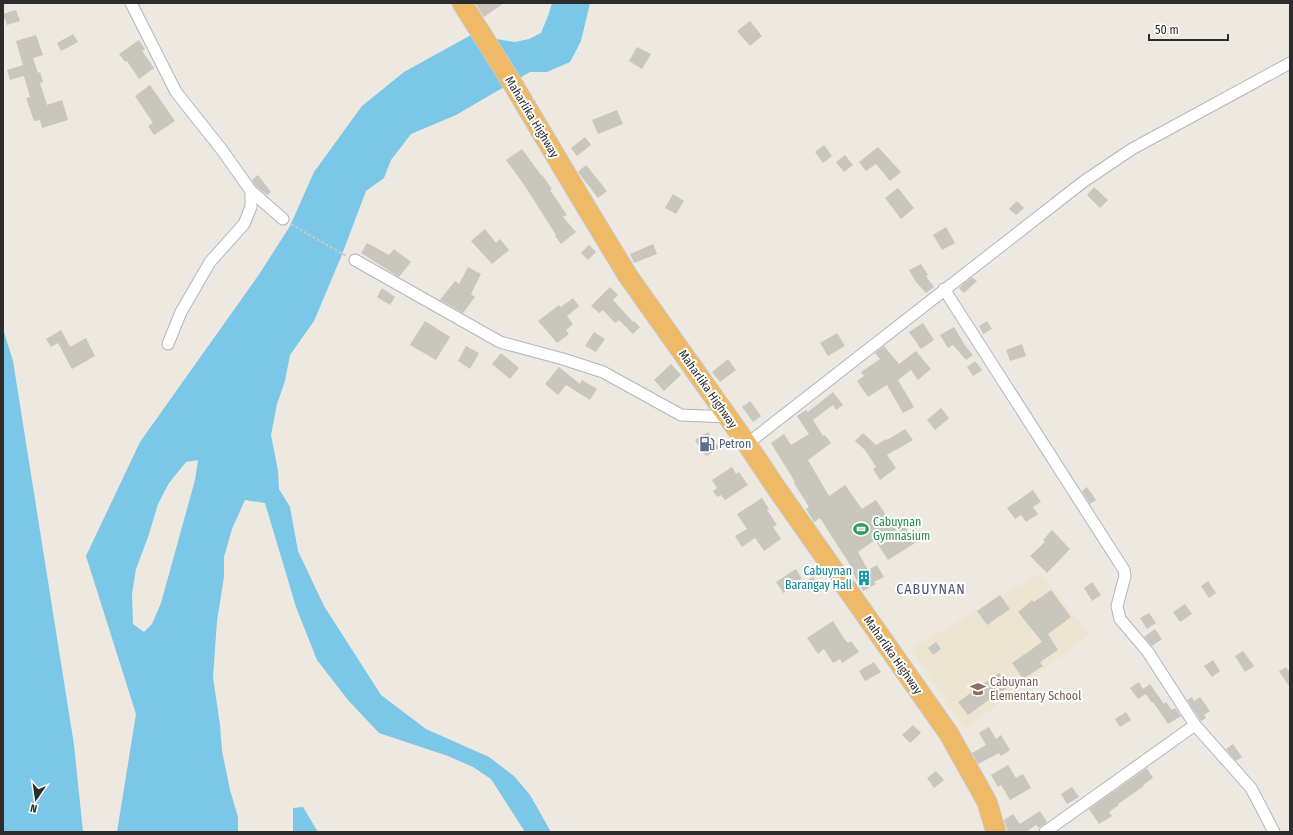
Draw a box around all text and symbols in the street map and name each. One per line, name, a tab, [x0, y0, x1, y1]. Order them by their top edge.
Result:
scale bar	[1149, 16, 1228, 42]
text: 50 m	[1155, 23, 1179, 37]
street label: Maharlika Highway	[502, 74, 562, 161]
street label: Maharlika Highway	[676, 347, 741, 431]
fuel station icon: Petron	[698, 435, 716, 453]
place label: Petron	[719, 437, 751, 451]
place label: Cabuynan Gymnasium	[873, 515, 930, 543]
sports icon: Cabuynan Gymnasium	[852, 520, 870, 538]
place label: Cabuynan Barangay Hall	[785, 564, 852, 592]
building icon: Cabuynan Barangay Hall	[855, 569, 873, 587]
district label: CABUYNAN	[896, 581, 966, 598]
street label: Maharlika Highway	[861, 613, 926, 697]
place label: Cabuynan Elementary School	[990, 675, 1081, 703]
school or university icon: Cabuynan Elementary School	[969, 680, 987, 698]
north arrow	[16, 779, 56, 819]
text: N	[29, 801, 39, 815]

